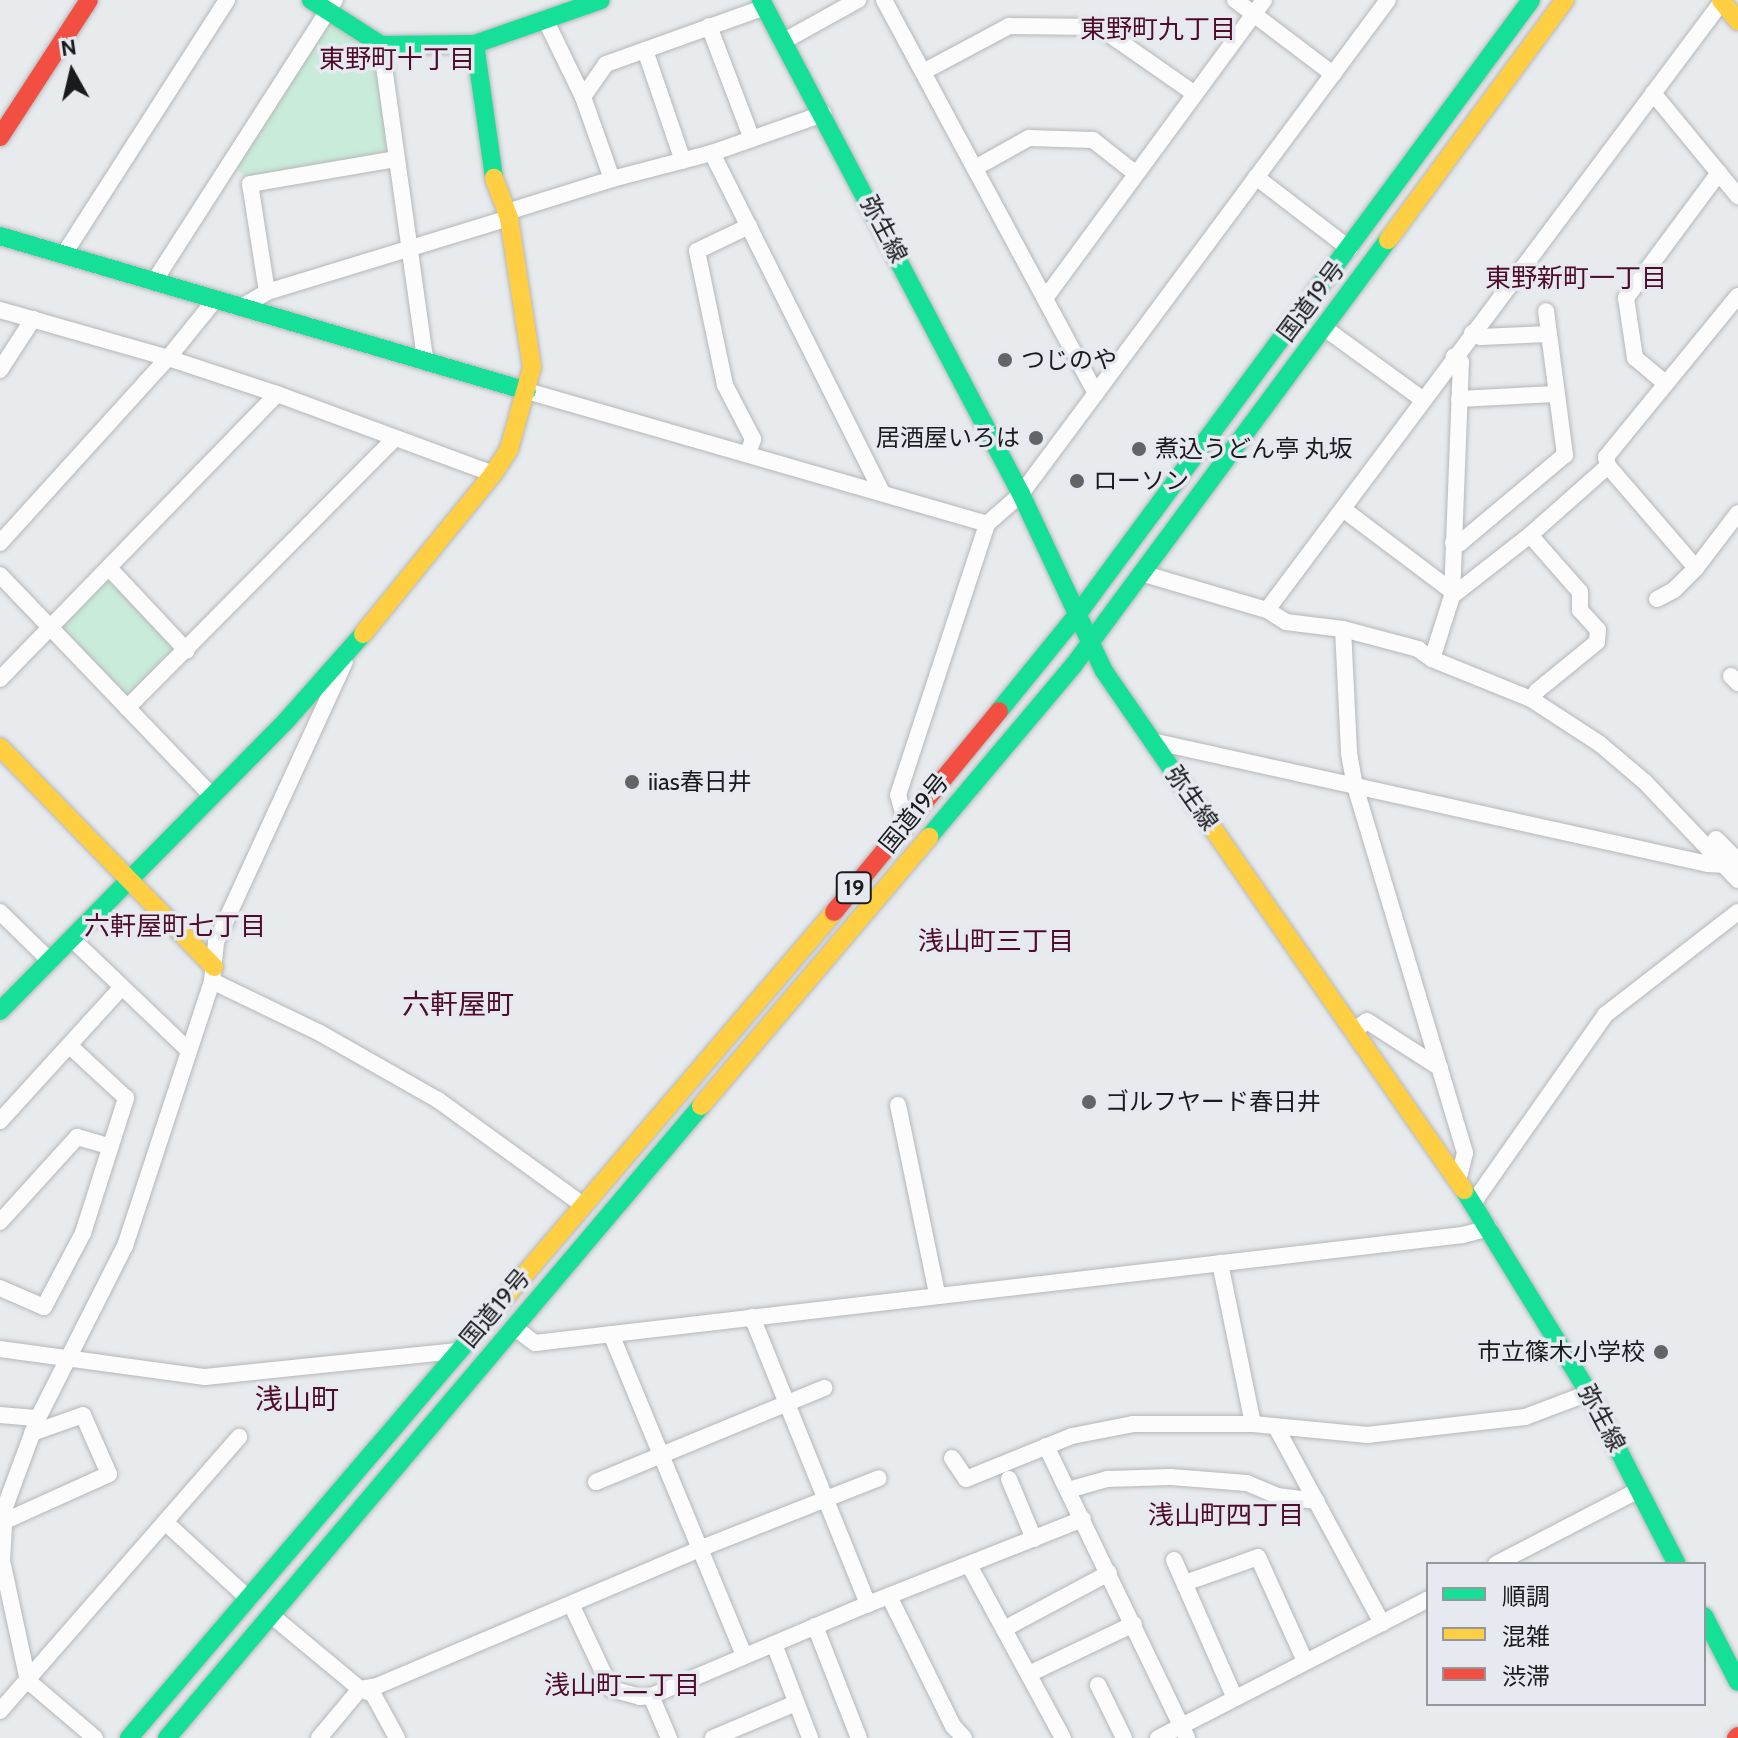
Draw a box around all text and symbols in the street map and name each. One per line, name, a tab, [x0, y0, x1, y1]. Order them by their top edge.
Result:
district label: 東野町九丁目	[1080, 14, 1236, 46]
north arrow	[32, 32, 112, 112]
text: N	[59, 33, 78, 62]
district label: 東野町十丁目	[319, 44, 475, 76]
street label: 弥生線	[854, 190, 914, 268]
street label: 国道19号	[1271, 255, 1351, 347]
district label: 東野新町一丁目	[1485, 263, 1667, 295]
place label: つじのや	[1021, 346, 1117, 374]
marker: つじのや	[996, 351, 1014, 369]
place label: 居酒屋いろは	[876, 424, 1020, 452]
marker: 居酒屋いろは	[1027, 429, 1045, 447]
place label: 煮込うどん亭 丸坂	[1155, 435, 1352, 463]
marker: 煮込うどん亭 丸坂	[1130, 440, 1148, 458]
place label: ローソン	[1093, 467, 1189, 495]
marker: ローソン	[1068, 472, 1086, 490]
street label: 弥生線	[1160, 760, 1224, 836]
place label: iias春日井	[648, 768, 752, 796]
street label: 国道19号	[873, 768, 955, 858]
marker: iias春日井	[623, 773, 641, 791]
road number: 19	[834, 870, 874, 906]
district label: 六軒屋町七丁目	[84, 911, 266, 943]
district label: 浅山町三丁目	[918, 926, 1074, 958]
district label: 六軒屋町	[402, 987, 514, 1021]
place label: ゴルフヤード春日井	[1105, 1088, 1321, 1116]
marker: ゴルフヤード春日井	[1080, 1093, 1098, 1111]
street label: 国道19号	[454, 1263, 536, 1353]
place label: 市立篠木小学校	[1477, 1338, 1645, 1366]
marker: 市立篠木小学校	[1652, 1343, 1670, 1361]
street label: 弥生線	[1572, 1379, 1632, 1457]
district label: 浅山町	[255, 1382, 339, 1416]
district label: 浅山町四丁目	[1148, 1500, 1304, 1532]
legend	[1426, 1562, 1706, 1706]
text: 順調	[1502, 1582, 1550, 1611]
text: 混雑	[1502, 1622, 1550, 1651]
text: 渋滞	[1502, 1662, 1550, 1691]
district label: 浅山町二丁目	[544, 1670, 700, 1702]

